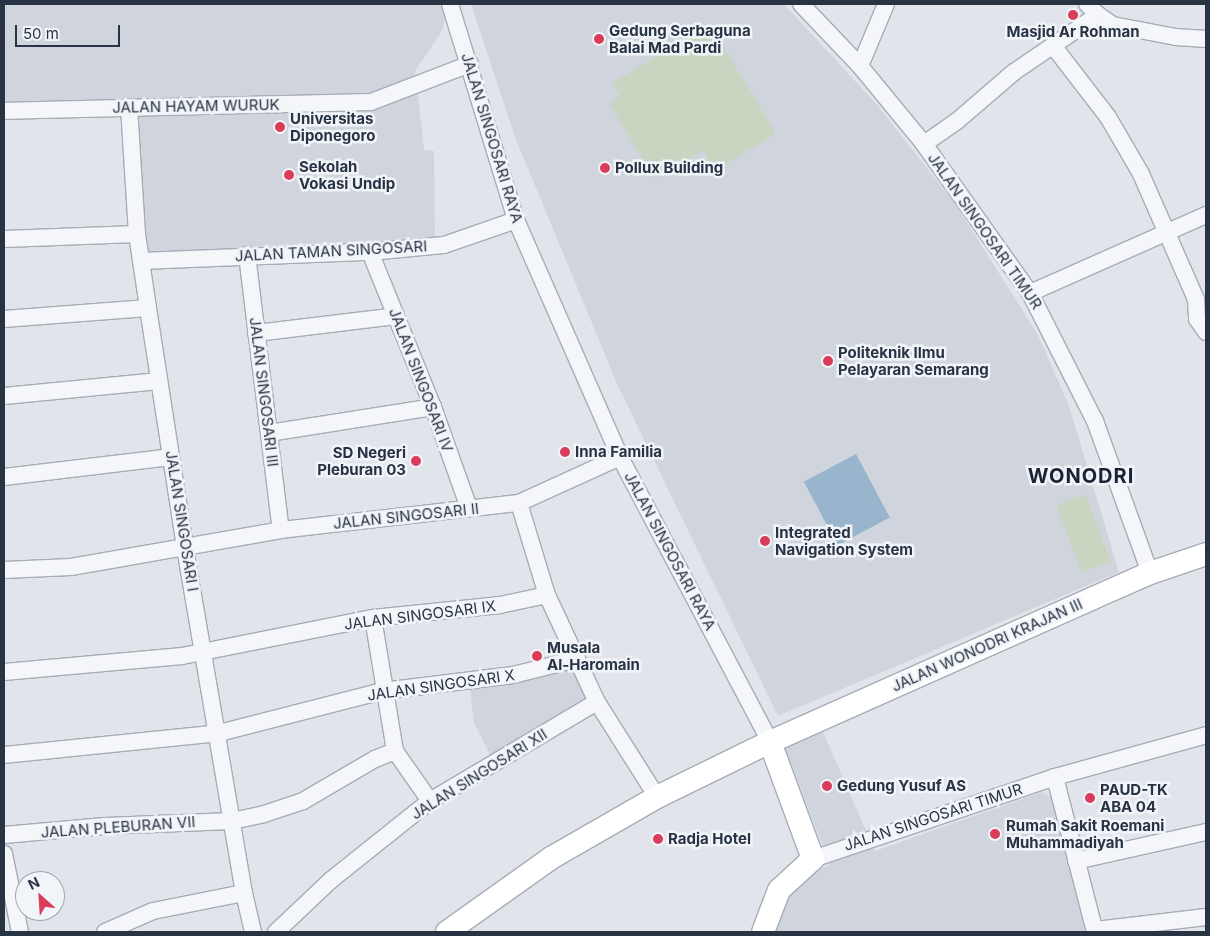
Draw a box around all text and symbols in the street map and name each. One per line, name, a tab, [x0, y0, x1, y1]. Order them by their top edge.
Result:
marker: Masjid Ar Rohman	[1067, 9, 1079, 21]
scale bar	[18, 15, 122, 47]
place label: Gedung Serbaguna Balai Mad Pardi	[609, 21, 751, 56]
place label: Masjid Ar Rohman	[1006, 23, 1140, 41]
text: 50 m	[23, 24, 59, 43]
marker: Gedung Serbaguna Balai Mad Pardi	[593, 33, 605, 45]
street label: JALAN SINGOSARI RAYA	[458, 51, 526, 225]
street label: JALAN HAYAM WURUK	[112, 96, 280, 116]
place label: Universitas Diponegoro	[290, 109, 375, 144]
marker: Universitas Diponegoro	[274, 121, 286, 133]
street label: JALAN SINGOSARI TIMUR	[924, 149, 1046, 313]
place label: Sekolah Vokasi Undip	[299, 157, 395, 192]
place label: Pollux Building	[615, 159, 723, 177]
marker: Pollux Building	[599, 162, 611, 174]
marker: Sekolah Vokasi Undip	[283, 169, 295, 181]
street label: JALAN TAMAN SINGOSARI	[234, 237, 428, 265]
street label: JALAN SINGOSARI IV	[385, 305, 457, 455]
street label: JALAN SINGOSARI III	[246, 316, 282, 468]
place label: Politeknik Ilmu Pelayaran Semarang	[838, 343, 989, 378]
marker: Politeknik Ilmu Pelayaran Semarang	[822, 355, 834, 367]
place label: SD Negeri Pleburan 03	[317, 443, 406, 478]
place label: Inna Familia	[575, 443, 662, 461]
marker: Inna Familia	[559, 446, 571, 458]
street label: JALAN SINGOSARI I	[162, 449, 202, 593]
marker: SD Negeri Pleburan 03	[410, 455, 422, 467]
district label: WONODRI	[1027, 464, 1135, 488]
street label: JALAN SINGOSARI RAYA	[621, 469, 719, 633]
street label: JALAN SINGOSARI II	[332, 499, 480, 533]
place label: Integrated Navigation System	[775, 523, 913, 558]
marker: Integrated Navigation System	[759, 535, 771, 547]
street label: JALAN WONODRI KRAJAN III	[889, 595, 1085, 695]
street label: JALAN SINGOSARI IX	[343, 597, 497, 633]
place label: Musala Al-Haromain	[547, 638, 640, 673]
marker: Musala Al-Haromain	[531, 650, 543, 662]
street label: JALAN SINGOSARI X	[366, 666, 516, 704]
street label: JALAN SINGOSARI XII	[408, 725, 550, 823]
place label: Gedung Yusuf AS	[837, 777, 966, 795]
marker: Gedung Yusuf AS	[821, 780, 833, 792]
street label: JALAN SINGOSARI TIMUR	[842, 780, 1024, 854]
place label: PAUD-TK ABA 04	[1100, 780, 1168, 815]
marker: PAUD-TK ABA 04	[1084, 792, 1096, 804]
street label: JALAN PLEBURAN VII	[40, 813, 196, 841]
place label: Rumah Sakit Roemani Muhammadiyah	[1006, 816, 1164, 851]
marker: Rumah Sakit Roemani Muhammadiyah	[988, 827, 1002, 841]
place label: Radja Hotel	[668, 830, 751, 848]
marker: Radja Hotel	[652, 833, 664, 845]
north arrow	[15, 871, 65, 921]
text: N	[25, 873, 42, 893]

